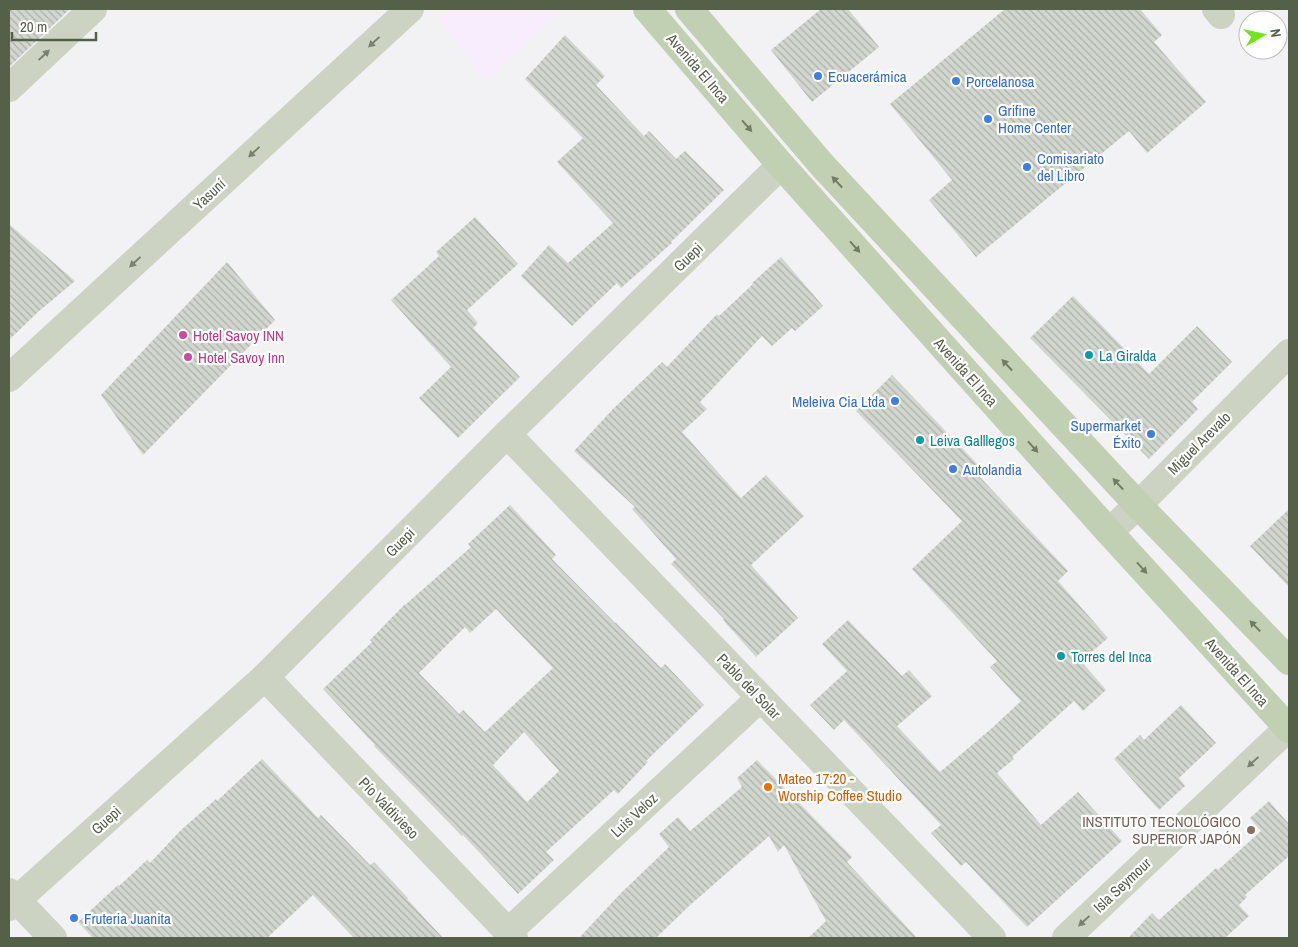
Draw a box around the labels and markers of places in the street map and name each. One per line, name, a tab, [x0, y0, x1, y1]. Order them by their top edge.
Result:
place label: Ecuacerámica	[828, 66, 907, 87]
marker: Ecuacerámica	[812, 70, 824, 82]
place label: Porcelanosa	[966, 71, 1035, 92]
marker: Porcelanosa	[950, 75, 962, 87]
place label: Grifine Home Center	[998, 100, 1071, 138]
marker: Grifine Home Center	[982, 113, 994, 125]
place label: Comisariato del Libro	[1037, 148, 1104, 186]
marker: Comisariato del Libro	[1021, 161, 1033, 173]
place label: Hotel Savoy INN	[193, 325, 284, 346]
marker: Hotel Savoy INN	[177, 329, 189, 341]
place label: La Giralda	[1099, 345, 1157, 366]
place label: Hotel Savoy Inn	[198, 347, 285, 368]
marker: La Giralda	[1083, 349, 1095, 361]
marker: Hotel Savoy Inn	[182, 351, 194, 363]
place label: Meleiva Cia Ltda	[792, 391, 885, 412]
marker: Meleiva Cia Ltda	[889, 395, 901, 407]
place label: Supermarket Éxito	[1071, 415, 1142, 453]
marker: Supermarket Éxito	[1145, 428, 1157, 440]
place label: Leiva Galllegos	[930, 430, 1015, 451]
marker: Leiva Galllegos	[914, 434, 926, 446]
place label: Autolandia	[962, 459, 1022, 480]
marker: Autolandia	[947, 463, 959, 475]
place label: Torres del Inca	[1071, 646, 1152, 667]
marker: Torres del Inca	[1055, 650, 1067, 662]
place label: Mateo 17:20 - Worship Coffee Studio	[778, 768, 902, 806]
marker: Mateo 17:20 - Worship Coffee Studio	[762, 781, 774, 793]
place label: INSTITUTO TECNOLÓGICO SUPERIOR JAPÓN	[1082, 811, 1241, 849]
marker: INSTITUTO TECNOLÓGICO SUPERIOR JAPÓN	[1245, 824, 1257, 836]
place label: Fruteria Juanita	[84, 908, 171, 929]
marker: Fruteria Juanita	[68, 912, 80, 924]

